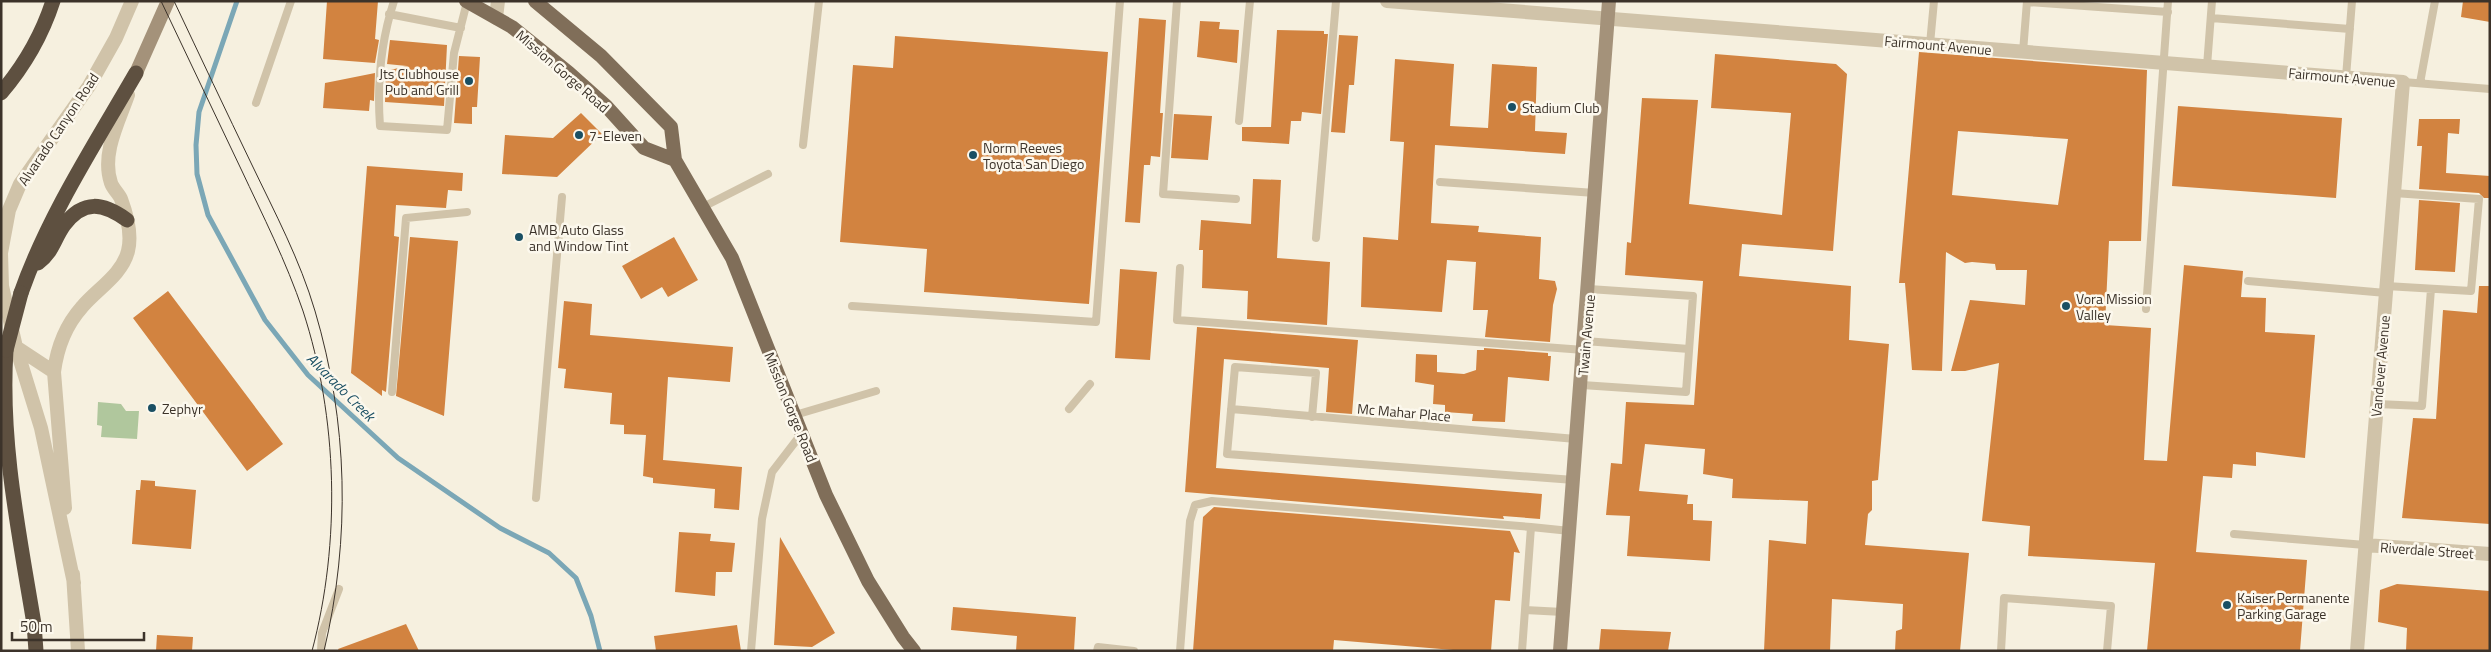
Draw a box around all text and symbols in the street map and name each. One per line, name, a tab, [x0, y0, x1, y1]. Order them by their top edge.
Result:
street label: Mission Gorge Road	[512, 25, 614, 117]
street label: Fairmount Avenue	[1883, 30, 1993, 60]
street label: Fairmount Avenue	[2287, 62, 2397, 92]
place label: Jts Clubhouse Pub and Grill	[379, 63, 459, 100]
street label: Alvarado Canyon Road	[12, 68, 104, 190]
marker: Jts Clubhouse Pub and Grill	[463, 75, 475, 87]
place label: Stadium Club	[1522, 97, 1600, 118]
marker: Stadium Club	[1506, 101, 1518, 113]
place label: 7-Eleven	[589, 125, 642, 146]
marker: 7-Eleven	[573, 129, 585, 141]
place label: Norm Reeves Toyota San Diego	[983, 137, 1084, 174]
marker: Norm Reeves Toyota San Diego	[967, 149, 979, 161]
place label: AMB Auto Glass and Window Tint	[529, 219, 628, 256]
marker: AMB Auto Glass and Window Tint	[513, 231, 525, 243]
place label: Vora Mission Valley	[2076, 288, 2152, 325]
street label: Twain Avenue	[1572, 294, 1600, 376]
marker: Vora Mission Valley	[2060, 300, 2072, 312]
street label: Vandever Avenue	[2365, 314, 2395, 418]
water label: Alvarado Creek	[302, 348, 382, 428]
street label: Mission Gorge Road	[759, 349, 823, 465]
street label: Mc Mahar Place	[1356, 397, 1452, 427]
place label: Zephyr	[162, 398, 203, 419]
marker: Zephyr	[146, 402, 158, 414]
street label: Riverdale Street	[2379, 536, 2475, 564]
place label: Kaiser Permanente Parking Garage	[2237, 587, 2349, 624]
marker: Kaiser Permanente Parking Garage	[2221, 599, 2233, 611]
scale bar	[12, 610, 145, 642]
text: 50 m	[20, 615, 53, 638]

